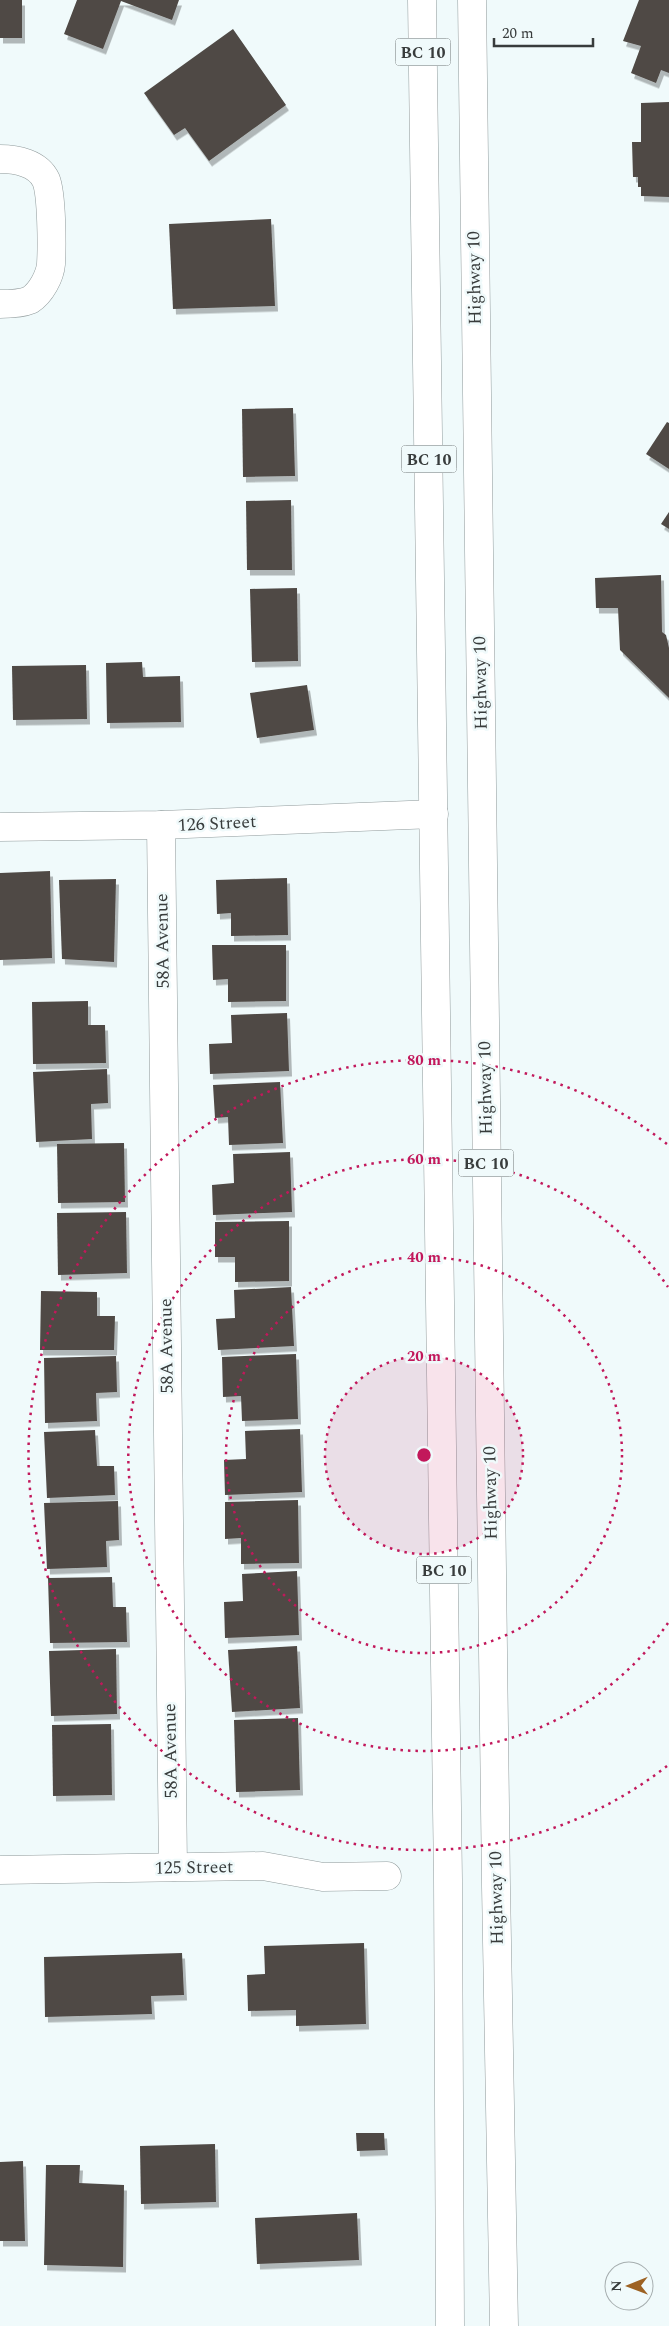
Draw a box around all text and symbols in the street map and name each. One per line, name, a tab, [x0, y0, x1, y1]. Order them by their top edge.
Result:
scale bar	[494, 15, 593, 47]
text: 20 m	[502, 22, 534, 45]
road number: BC 10	[396, 38, 450, 66]
street label: Highway 10	[460, 231, 489, 325]
road number: BC 10	[402, 446, 456, 472]
street label: Highway 10	[466, 636, 495, 730]
street label: 126 Street	[177, 808, 257, 839]
street label: 58A Avenue	[148, 893, 177, 989]
street label: Highway 10	[471, 1041, 500, 1135]
text: 80 m	[407, 1049, 442, 1072]
text: 60 m	[407, 1148, 442, 1171]
road number: BC 10	[458, 1150, 514, 1176]
text: 40 m	[407, 1246, 442, 1269]
street label: 58A Avenue	[152, 1298, 181, 1394]
text: 20 m	[407, 1345, 442, 1368]
centre of rings	[415, 1446, 433, 1464]
street label: Highway 10	[476, 1446, 505, 1540]
road number: BC 10	[416, 1556, 472, 1584]
street label: 58A Avenue	[156, 1703, 185, 1799]
street label: Highway 10	[482, 1851, 511, 1945]
street label: 125 Street	[154, 1853, 234, 1882]
north arrow	[604, 2261, 654, 2311]
text: N	[606, 2280, 627, 2292]

